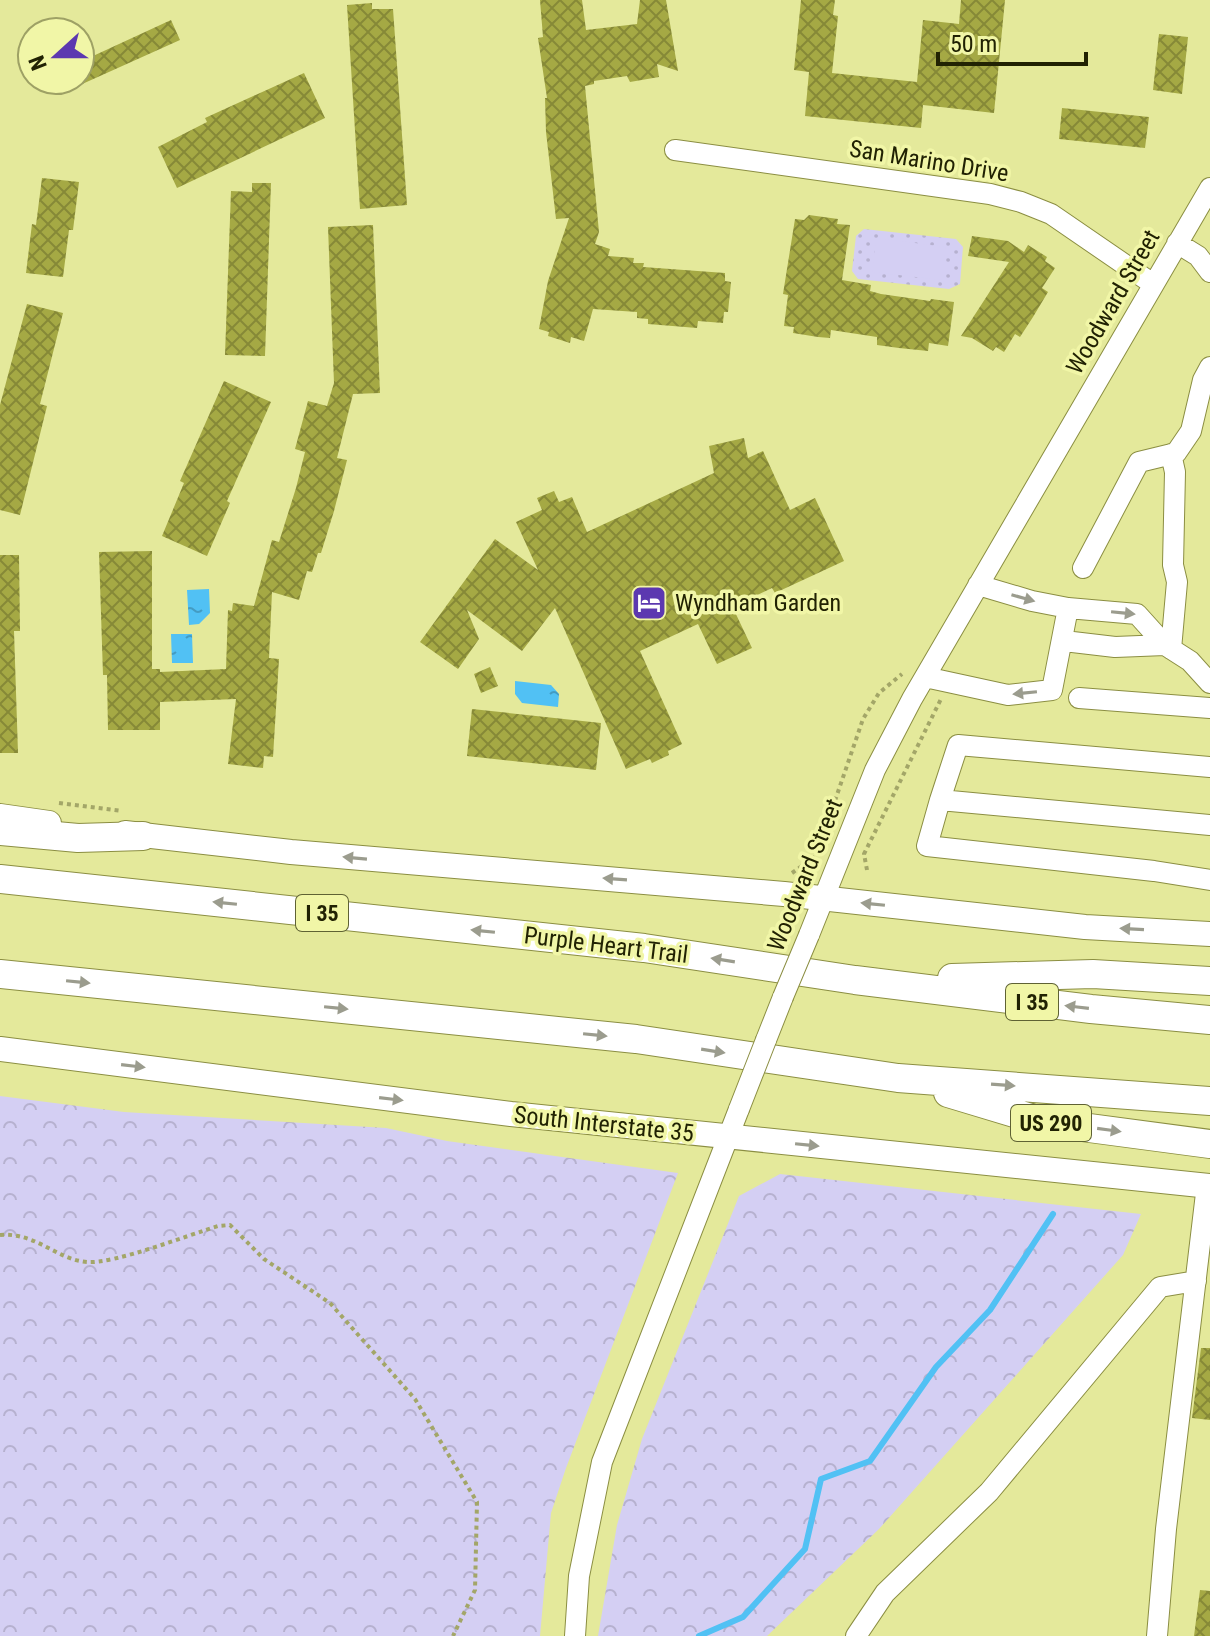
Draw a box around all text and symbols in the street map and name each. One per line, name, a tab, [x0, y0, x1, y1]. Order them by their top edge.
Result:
north arrow	[16, 16, 96, 96]
scale bar	[938, 16, 1086, 66]
text: 50 m	[950, 30, 997, 58]
text: N	[24, 52, 52, 74]
street label: San Marino Drive	[848, 135, 1010, 187]
street label: Woodward Street	[1060, 225, 1166, 379]
hotel icon: Wyndham Garden	[630, 584, 668, 622]
place label: Wyndham Garden	[675, 589, 841, 617]
one-way arrow	[1011, 592, 1035, 605]
one-way arrow	[1111, 606, 1136, 619]
one-way arrow	[1012, 687, 1037, 700]
street label: Woodward Street	[762, 795, 848, 955]
one-way arrow	[343, 851, 368, 864]
one-way arrow	[602, 872, 627, 885]
road number: I 35	[296, 895, 348, 931]
one-way arrow	[212, 896, 237, 909]
one-way arrow	[861, 897, 886, 910]
street label: Purple Heart Trail	[522, 921, 690, 969]
one-way arrow	[1119, 923, 1144, 936]
one-way arrow	[470, 924, 495, 937]
one-way arrow	[710, 953, 735, 966]
one-way arrow	[66, 975, 91, 988]
road number: I 35	[1006, 984, 1058, 1020]
one-way arrow	[1064, 1001, 1089, 1014]
one-way arrow	[324, 1002, 349, 1015]
one-way arrow	[583, 1028, 608, 1041]
one-way arrow	[701, 1045, 726, 1058]
one-way arrow	[121, 1060, 146, 1073]
one-way arrow	[991, 1079, 1016, 1092]
one-way arrow	[379, 1092, 404, 1105]
street label: South Interstate 35	[513, 1101, 695, 1147]
road number: US 290	[1011, 1105, 1091, 1141]
one-way arrow	[1097, 1124, 1122, 1137]
one-way arrow	[795, 1139, 820, 1152]

